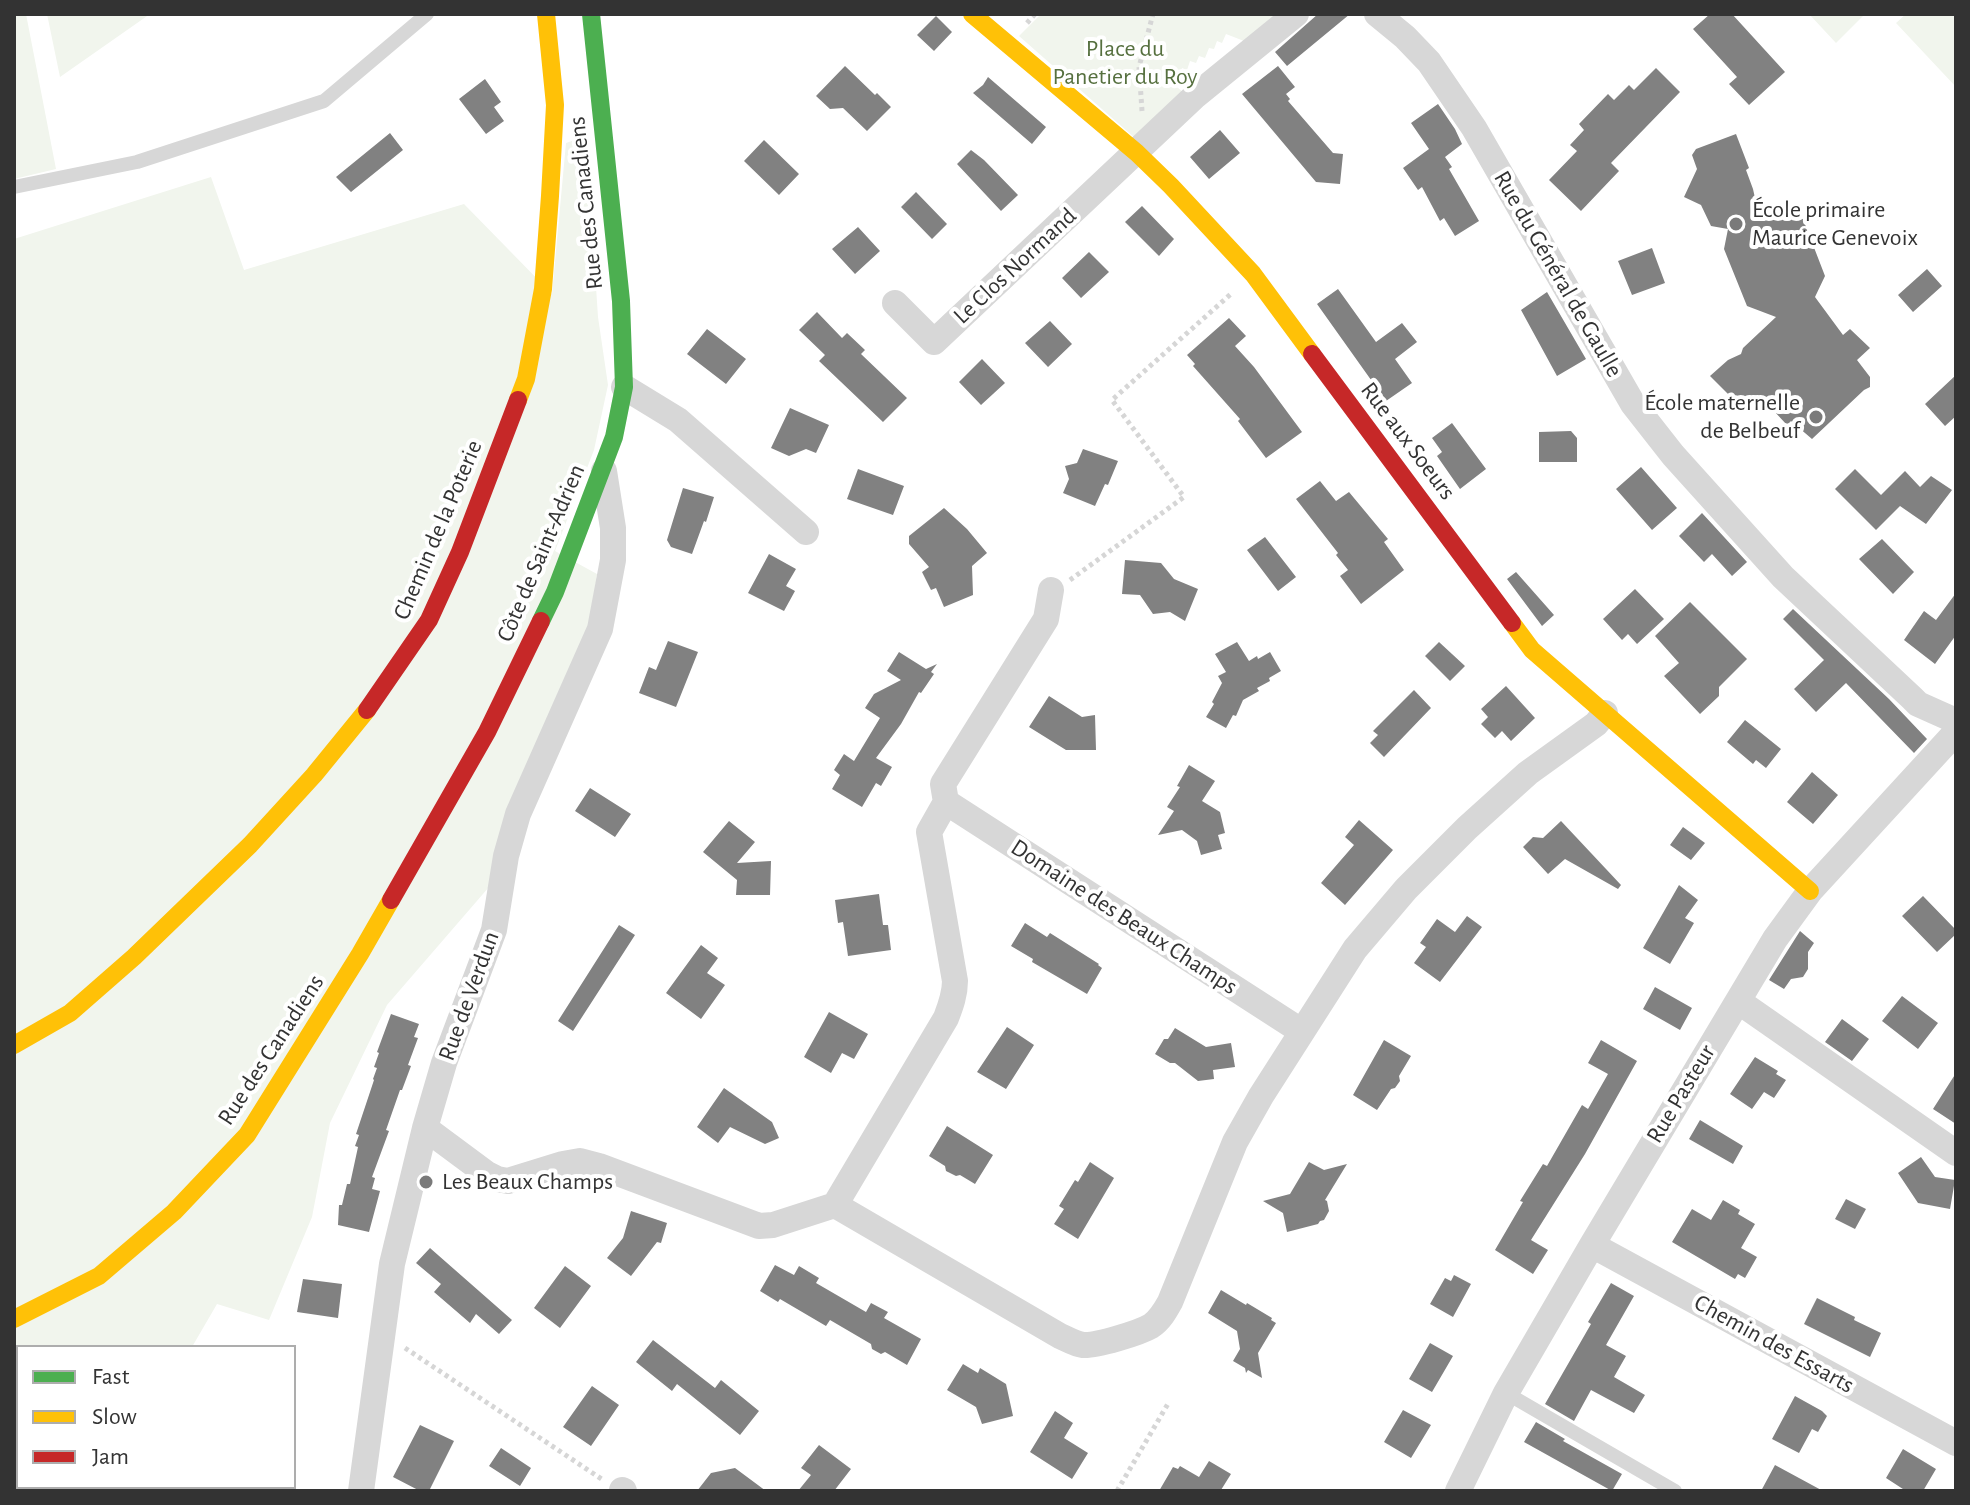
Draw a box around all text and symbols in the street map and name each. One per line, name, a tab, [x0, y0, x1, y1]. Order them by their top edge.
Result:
park label: Place du Panetier du Roy	[1052, 35, 1198, 91]
street label: Rue des Canadiens	[563, 115, 609, 291]
street label: Rue du Général de Gaulle	[1487, 166, 1629, 382]
place label: École primaire Maurice Genevoix	[1752, 196, 1918, 252]
street label: Le Clos Normand	[947, 202, 1083, 330]
marker: École primaire Maurice Genevoix	[1727, 215, 1745, 233]
street label: Rue aux Soeurs	[1354, 376, 1462, 506]
place label: École maternelle de Belbeuf	[1644, 389, 1800, 445]
marker: École maternelle de Belbeuf	[1807, 408, 1825, 426]
street label: Chemin de la Poterie	[387, 436, 489, 624]
street label: Côte de Saint-Adrien	[491, 460, 591, 646]
street label: Domaine des Beaux Champs	[1005, 833, 1243, 1001]
street label: Rue de Verdun	[432, 927, 506, 1065]
street label: Rue des Canadiens	[212, 969, 330, 1131]
street label: Rue Pasteur	[1640, 1039, 1722, 1149]
place label: Les Beaux Champs	[442, 1168, 613, 1196]
marker: Les Beaux Champs	[417, 1173, 435, 1191]
street label: Chemin des Essarts	[1689, 1288, 1859, 1400]
legend	[16, 1345, 296, 1489]
text: Fast	[92, 1365, 129, 1389]
text: Slow	[92, 1405, 137, 1429]
text: Jam	[92, 1445, 129, 1469]

